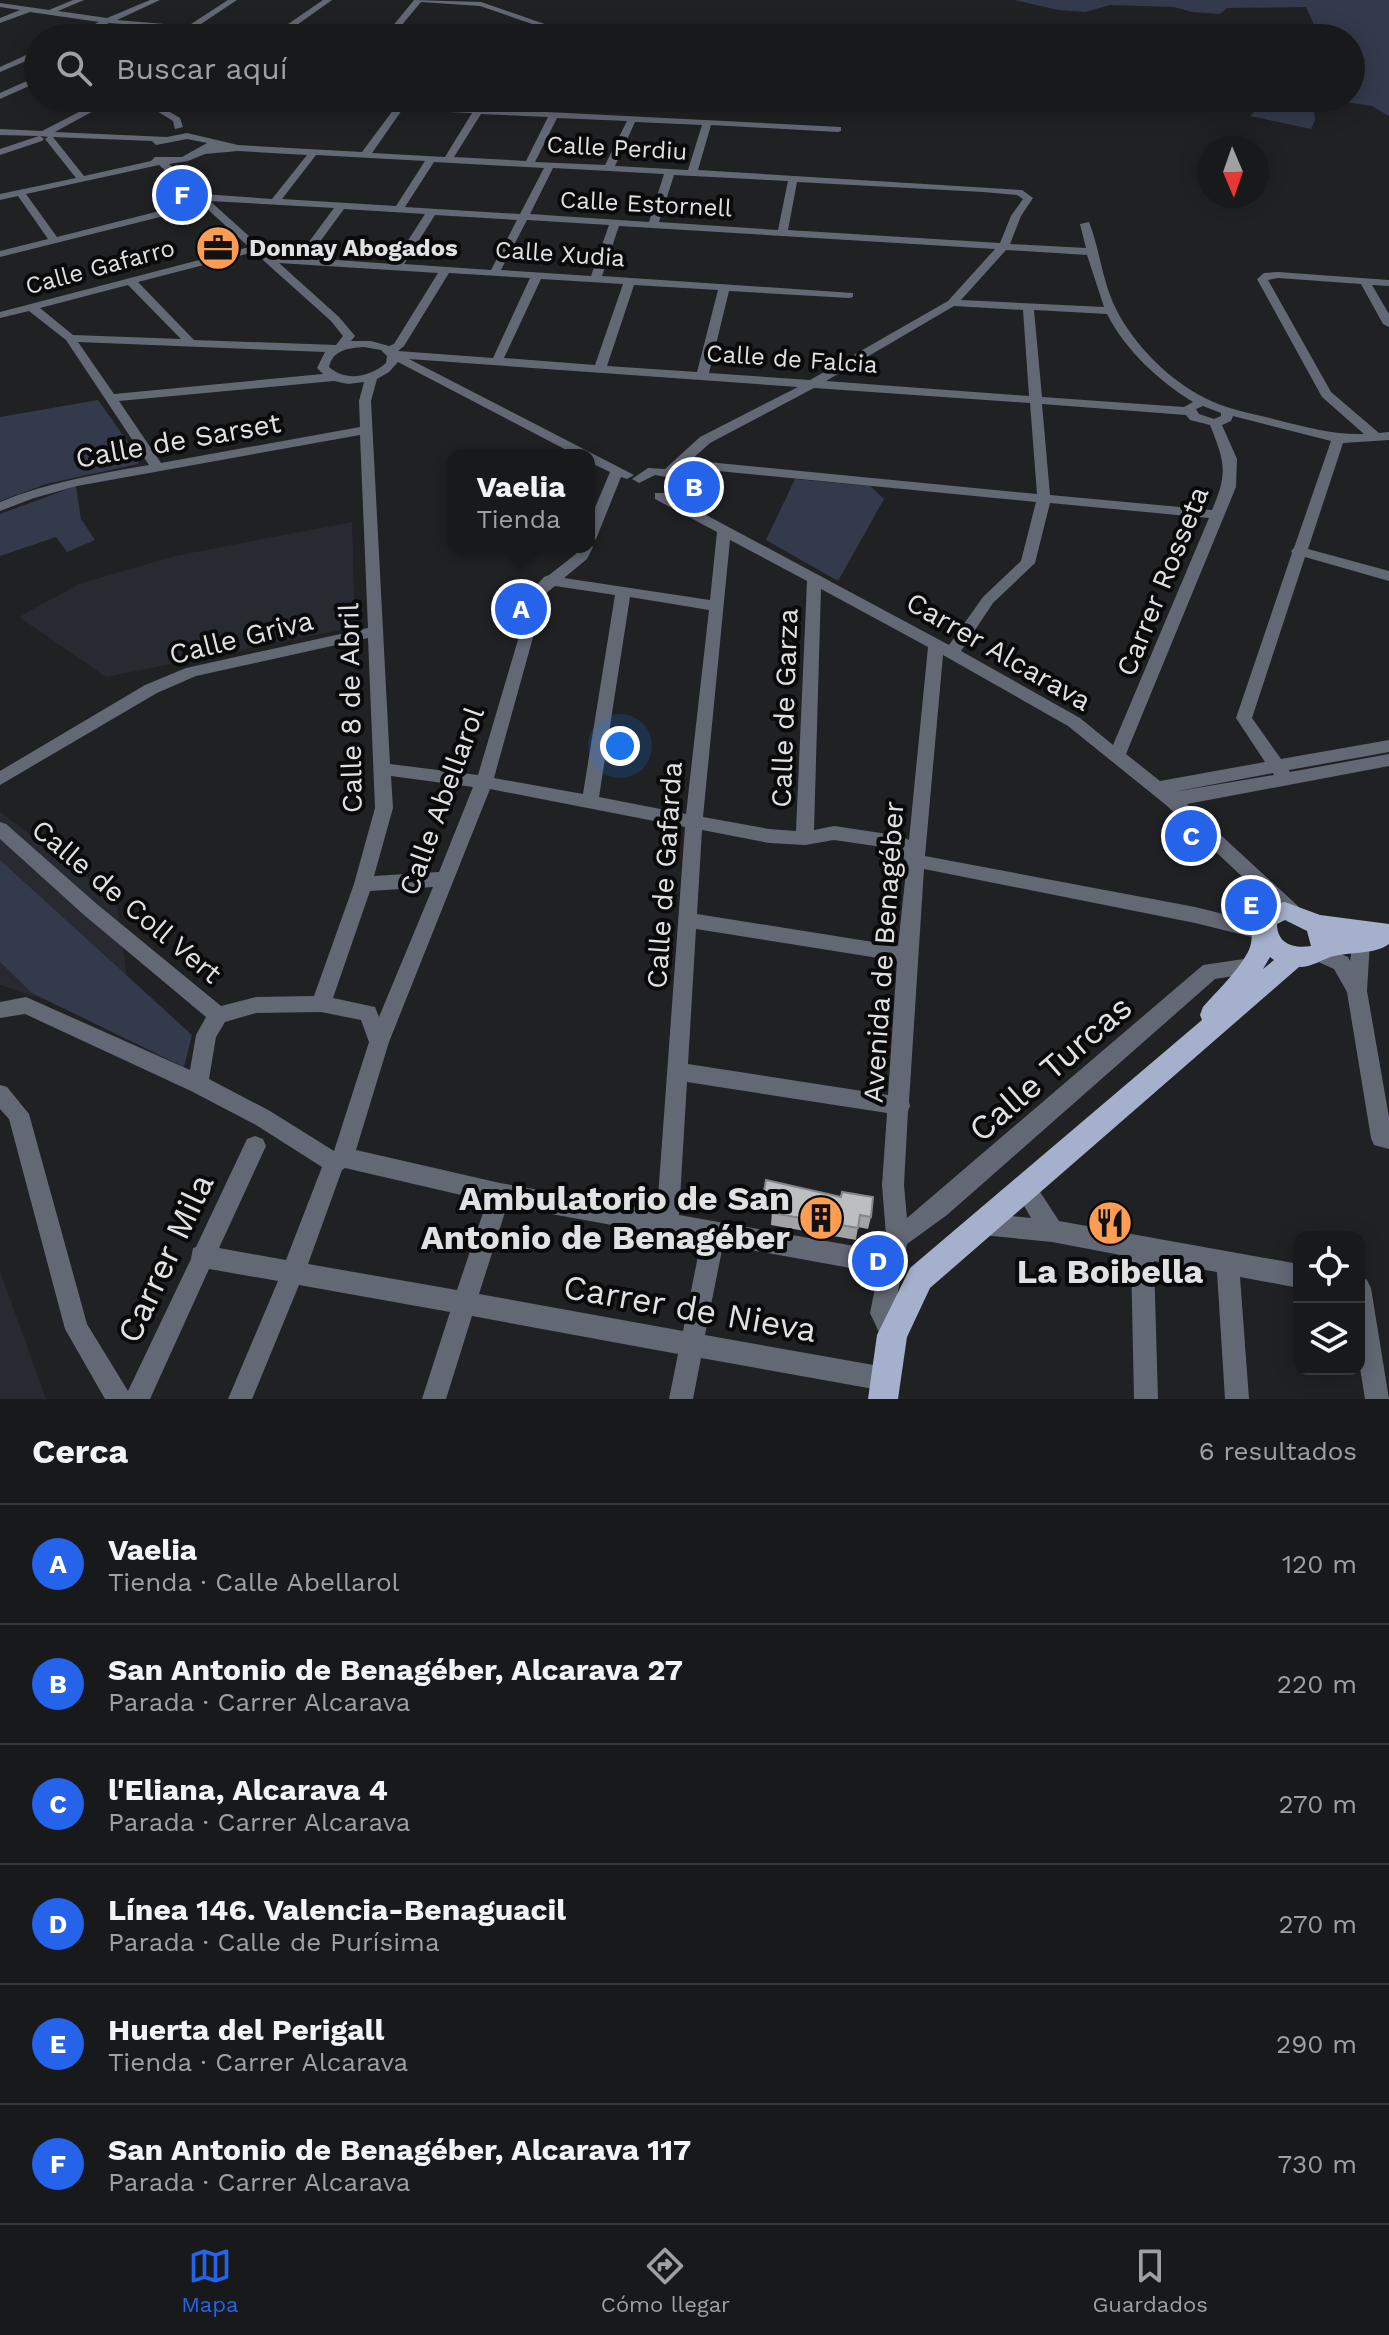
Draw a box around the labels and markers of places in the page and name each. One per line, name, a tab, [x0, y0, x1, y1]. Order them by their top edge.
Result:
pin: F	[156, 165, 208, 225]
office icon: Donnay Abogados	[194, 224, 242, 272]
place label: Donnay Abogados	[249, 234, 458, 262]
pin: B	[668, 457, 720, 517]
pin: A	[495, 579, 547, 639]
pin: C	[1165, 806, 1217, 866]
pin: E	[1225, 875, 1277, 935]
place label: Ambulatorio de San Antonio de Benagéber	[421, 1178, 790, 1257]
building icon: Ambulatorio de San Antonio de Benagéber	[797, 1194, 845, 1242]
restaurant icon: La Boibella	[1086, 1199, 1134, 1247]
pin: D	[852, 1231, 904, 1291]
place label: La Boibella	[1017, 1251, 1203, 1291]

